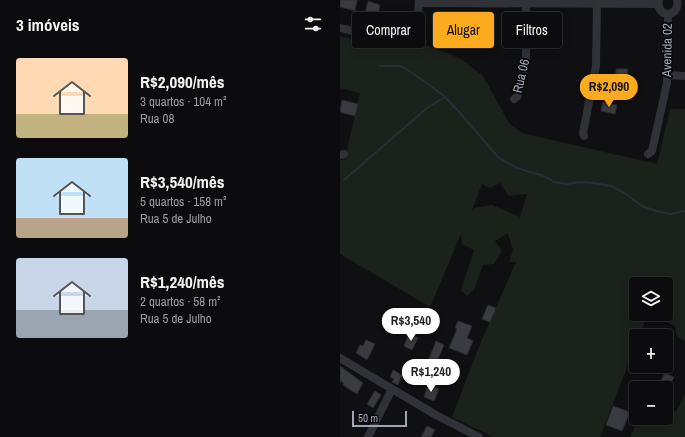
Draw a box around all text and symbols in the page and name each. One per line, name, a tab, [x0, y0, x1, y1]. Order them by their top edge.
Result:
chip: Comprar	[352, 12, 425, 48]
chip: Alugar	[433, 12, 494, 48]
chip: Filtros	[502, 12, 562, 48]
text: 3 imóveis	[16, 13, 80, 36]
icon: filters	[302, 13, 324, 35]
street label: Avenida 02	[658, 23, 676, 78]
street label: Rua 06	[509, 57, 533, 95]
text: R$2,090/mês	[140, 70, 224, 93]
icon: home	[48, 74, 96, 122]
pin: R$2,090	[572, 74, 646, 108]
text: R$2,090	[589, 78, 629, 95]
text: 3 quartos · 104 m²	[140, 93, 227, 110]
text: Rua 08	[140, 110, 174, 127]
text: R$3,540/mês	[140, 170, 224, 193]
icon: home	[48, 174, 96, 222]
text: 5 quartos · 158 m²	[140, 193, 227, 210]
text: Rua 5 de Julho	[140, 210, 212, 227]
text: R$1,240/mês	[140, 270, 224, 293]
icon: home	[48, 274, 96, 322]
map controls	[629, 277, 673, 425]
button: layers	[629, 277, 673, 321]
text: 2 quartos · 58 m²	[140, 293, 221, 310]
pin: R$3,540	[374, 308, 448, 342]
text: Rua 5 de Julho	[140, 310, 212, 327]
text: R$3,540	[391, 312, 431, 329]
button: +	[629, 329, 673, 373]
pin: R$1,240	[394, 359, 468, 393]
text: R$1,240	[411, 363, 451, 380]
button: −	[629, 381, 673, 425]
scale bar	[352, 409, 407, 428]
text: 50 m	[358, 411, 378, 425]

